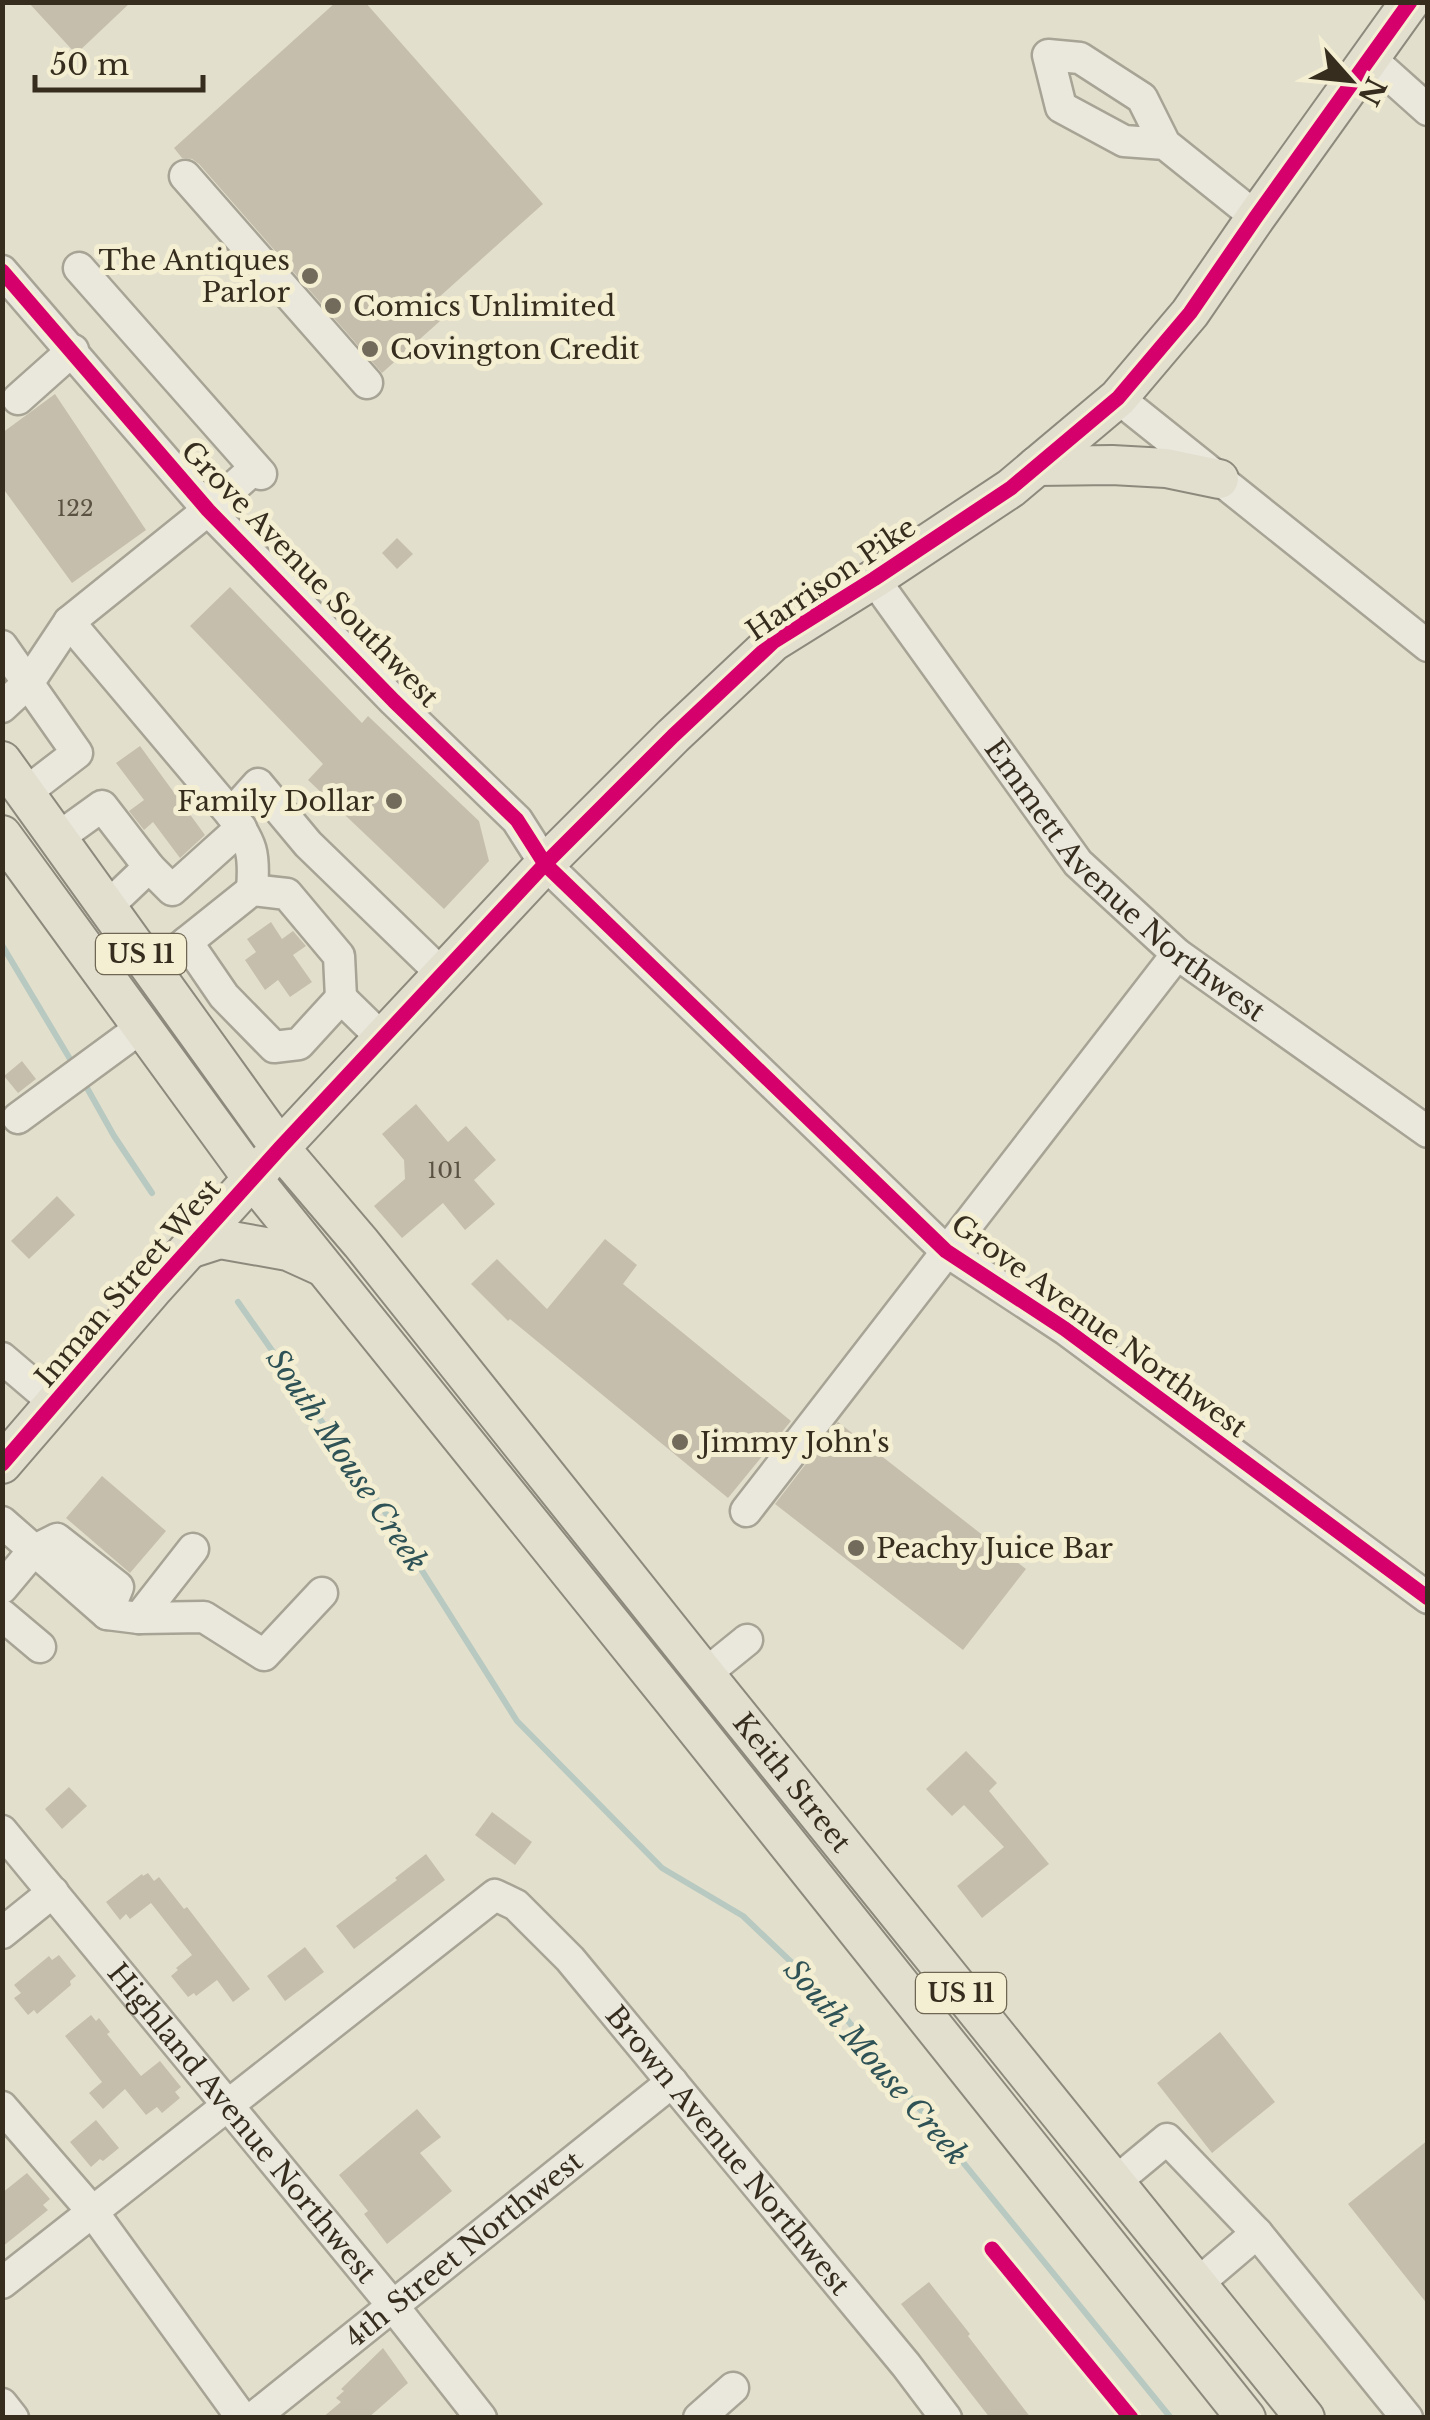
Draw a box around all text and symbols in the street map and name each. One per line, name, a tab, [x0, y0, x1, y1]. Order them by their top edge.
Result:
scale bar	[35, 30, 202, 92]
north arrow	[1300, 30, 1400, 130]
text: 50 m	[50, 46, 129, 83]
text: N	[1350, 71, 1393, 111]
place label: The Antiques Parlor	[98, 243, 291, 310]
marker: The Antiques Parlor	[299, 265, 321, 287]
place label: Comics Unlimited	[353, 289, 615, 324]
marker: Comics Unlimited	[322, 295, 344, 317]
place label: Covington Credit	[390, 332, 640, 367]
marker: Covington Credit	[359, 338, 381, 360]
street label: Grove Avenue Southwest	[174, 434, 447, 715]
house number: 122	[57, 495, 93, 522]
street label: Harrison Pike	[740, 509, 922, 649]
street label: Emmett Avenue Northwest	[977, 732, 1273, 1029]
place label: Family Dollar	[177, 784, 375, 819]
marker: Family Dollar	[383, 790, 405, 812]
road number: US 11	[96, 934, 186, 974]
house number: 101	[427, 1157, 463, 1184]
street label: Inman Street West	[28, 1171, 228, 1395]
street label: Grove Avenue Northwest	[944, 1207, 1254, 1445]
water label: South Mouse Creek	[259, 1342, 435, 1578]
place label: Jimmy John's	[696, 1425, 890, 1460]
marker: Jimmy John's	[669, 1431, 691, 1453]
place label: Peachy Juice Bar	[876, 1531, 1114, 1566]
marker: Peachy Juice Bar	[845, 1537, 867, 1559]
street label: Keith Street	[726, 1706, 859, 1859]
water label: South Mouse Creek	[776, 1951, 976, 2173]
street label: Highland Avenue Northwest	[100, 1956, 384, 2290]
road number: US 11	[916, 1973, 1006, 2013]
street label: Brown Avenue Northwest	[598, 1998, 858, 2302]
street label: 4th Street Northwest	[338, 2143, 590, 2355]

